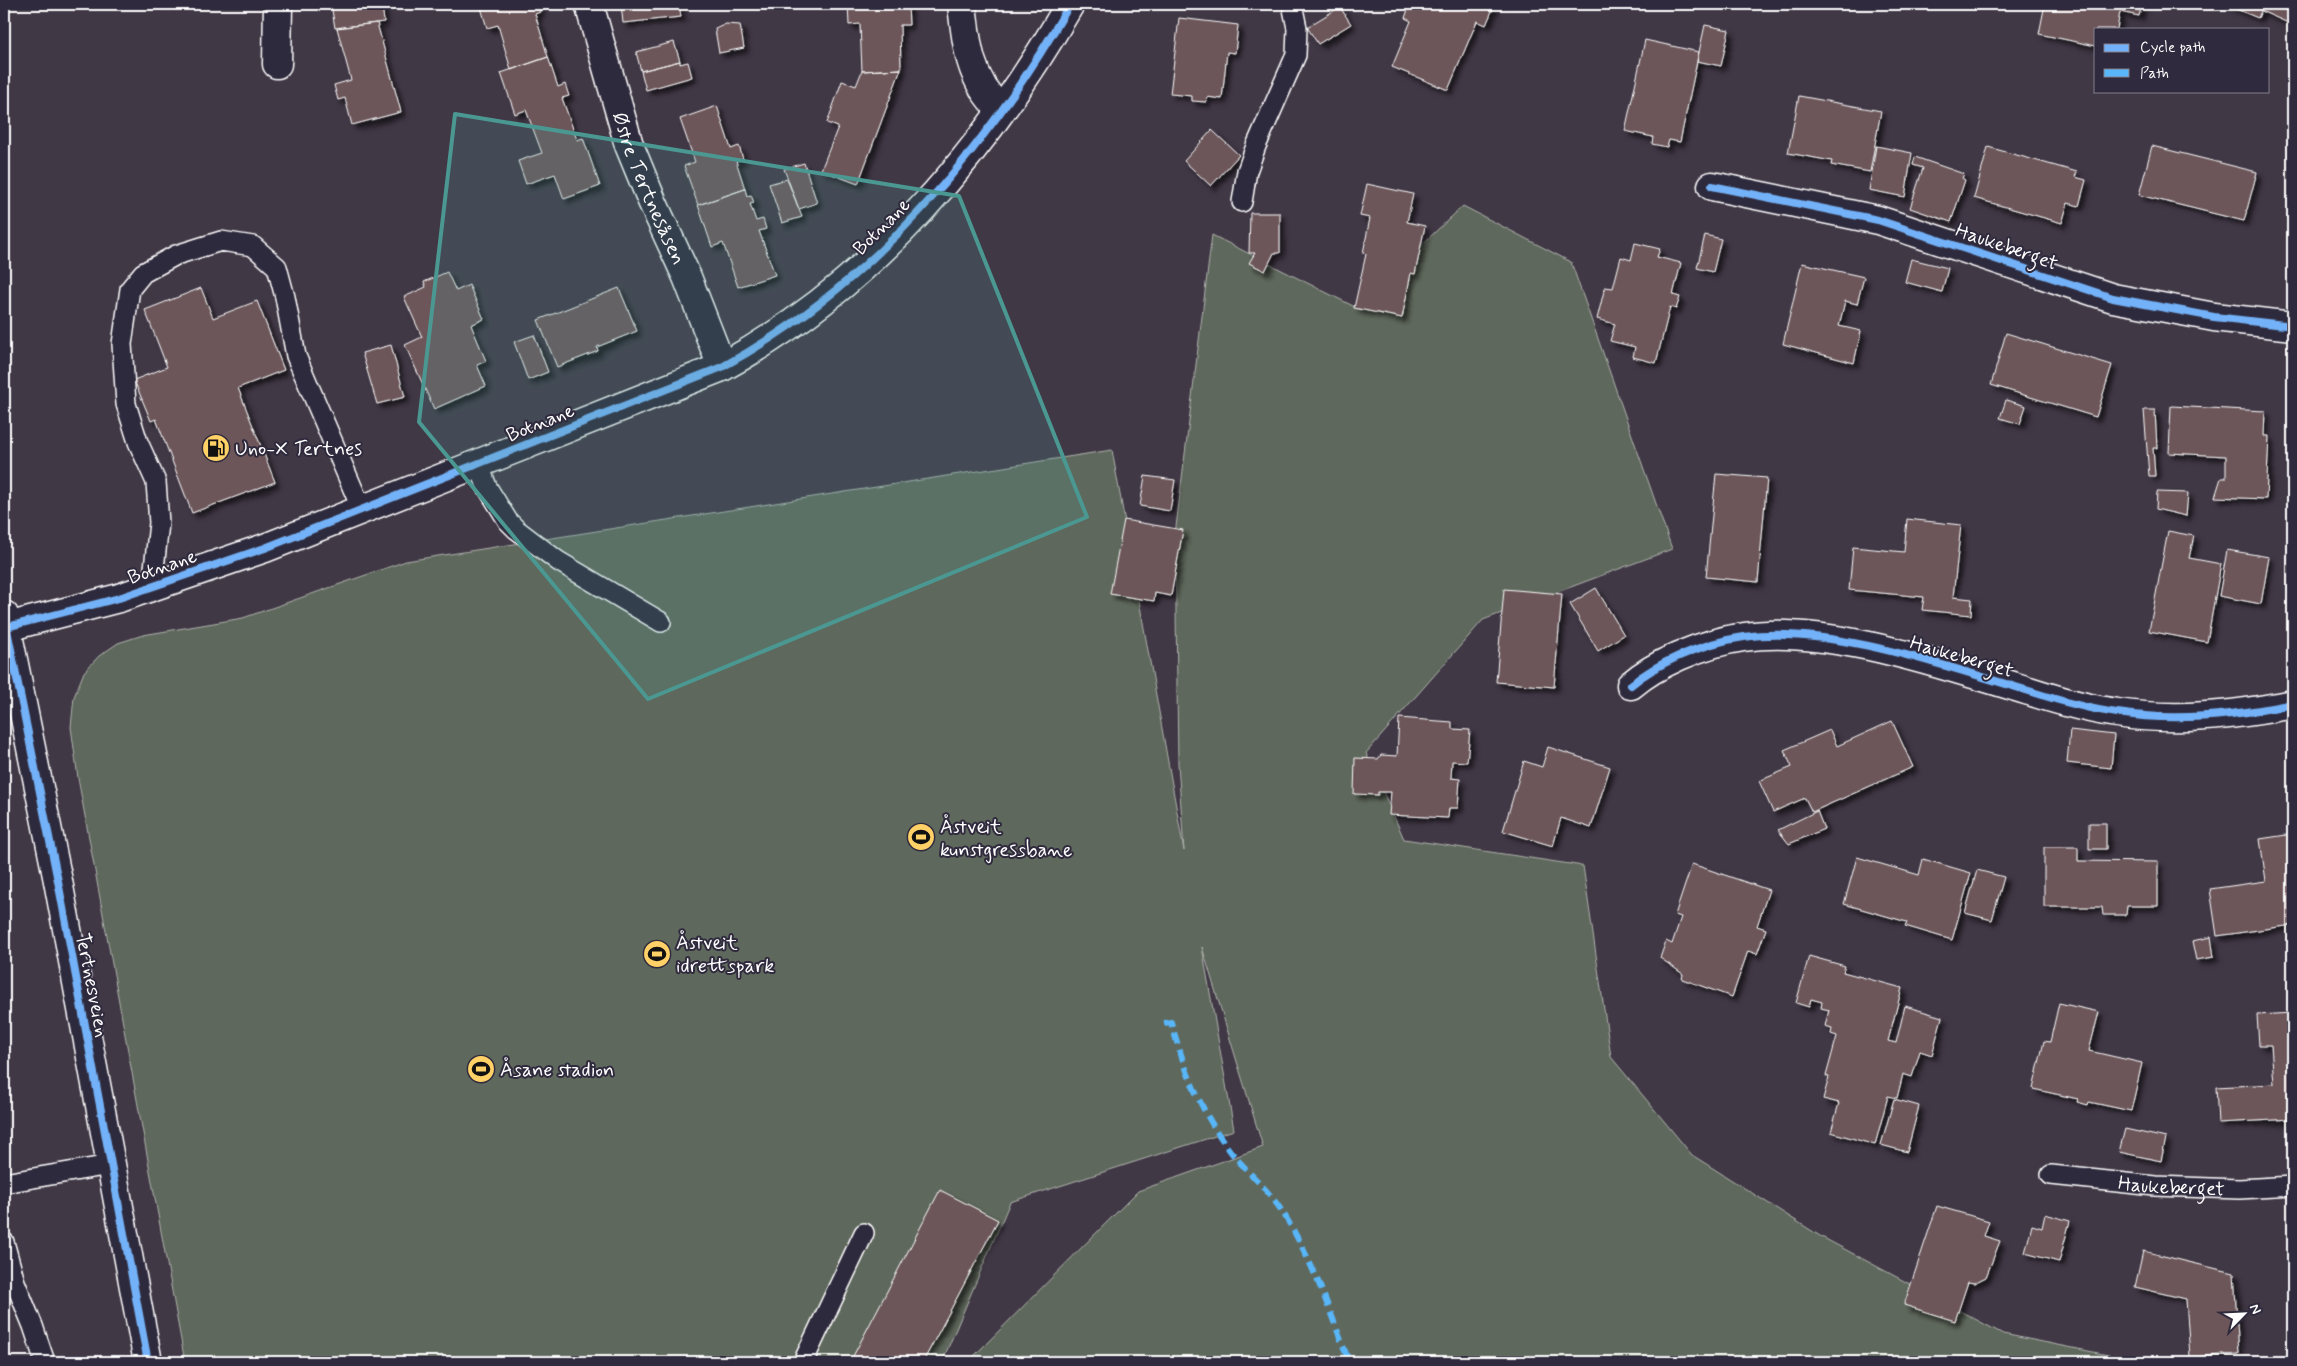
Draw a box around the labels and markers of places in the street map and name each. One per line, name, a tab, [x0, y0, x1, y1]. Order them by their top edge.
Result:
fuel station icon: Uno-X Tertnes	[201, 433, 231, 463]
place label: Uno-X Tertnes	[235, 436, 362, 463]
place label: Åstveit kunstgressbane	[940, 814, 1072, 864]
sports icon: Åstveit kunstgressbane	[906, 822, 936, 852]
place label: Åstveit idrettspark	[676, 930, 774, 980]
sports icon: Åstveit idrettspark	[642, 939, 672, 969]
sports icon: Åsane stadion	[466, 1054, 496, 1084]
place label: Åsane stadion	[500, 1057, 614, 1084]

